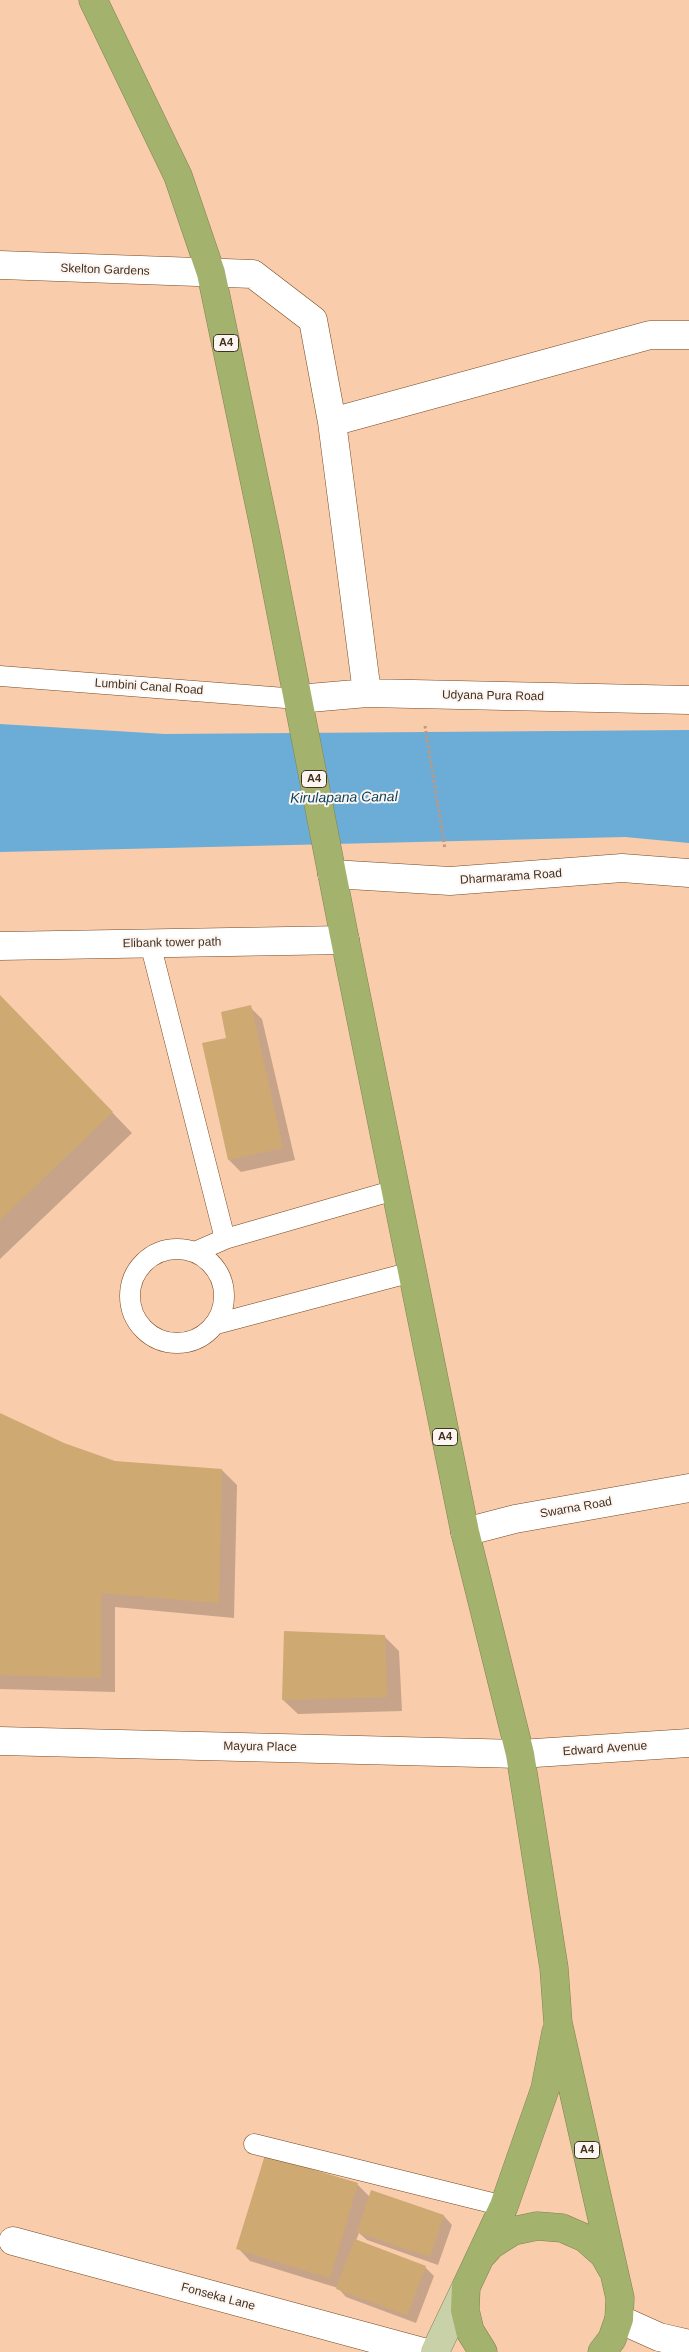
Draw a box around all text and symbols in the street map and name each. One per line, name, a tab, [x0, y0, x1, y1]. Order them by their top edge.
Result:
street label: Skelton Gardens	[60, 261, 150, 279]
road number: A4	[214, 334, 238, 352]
street label: Lumbini Canal Road	[94, 676, 204, 698]
street label: Udyana Pura Road	[442, 688, 544, 704]
road number: A4	[302, 771, 326, 788]
water label: Kirulapana Canal	[290, 789, 398, 807]
street label: Dharmarama Road	[460, 866, 562, 888]
street label: Elibank tower path	[123, 935, 221, 951]
road number: A4	[432, 1428, 458, 1445]
street label: Swarna Road	[539, 1495, 613, 1521]
street label: Mayura Place	[223, 1739, 297, 1755]
street label: Edward Avenue	[562, 1739, 648, 1759]
road number: A4	[574, 2142, 600, 2158]
street label: Fonseka Lane	[179, 2280, 257, 2314]

